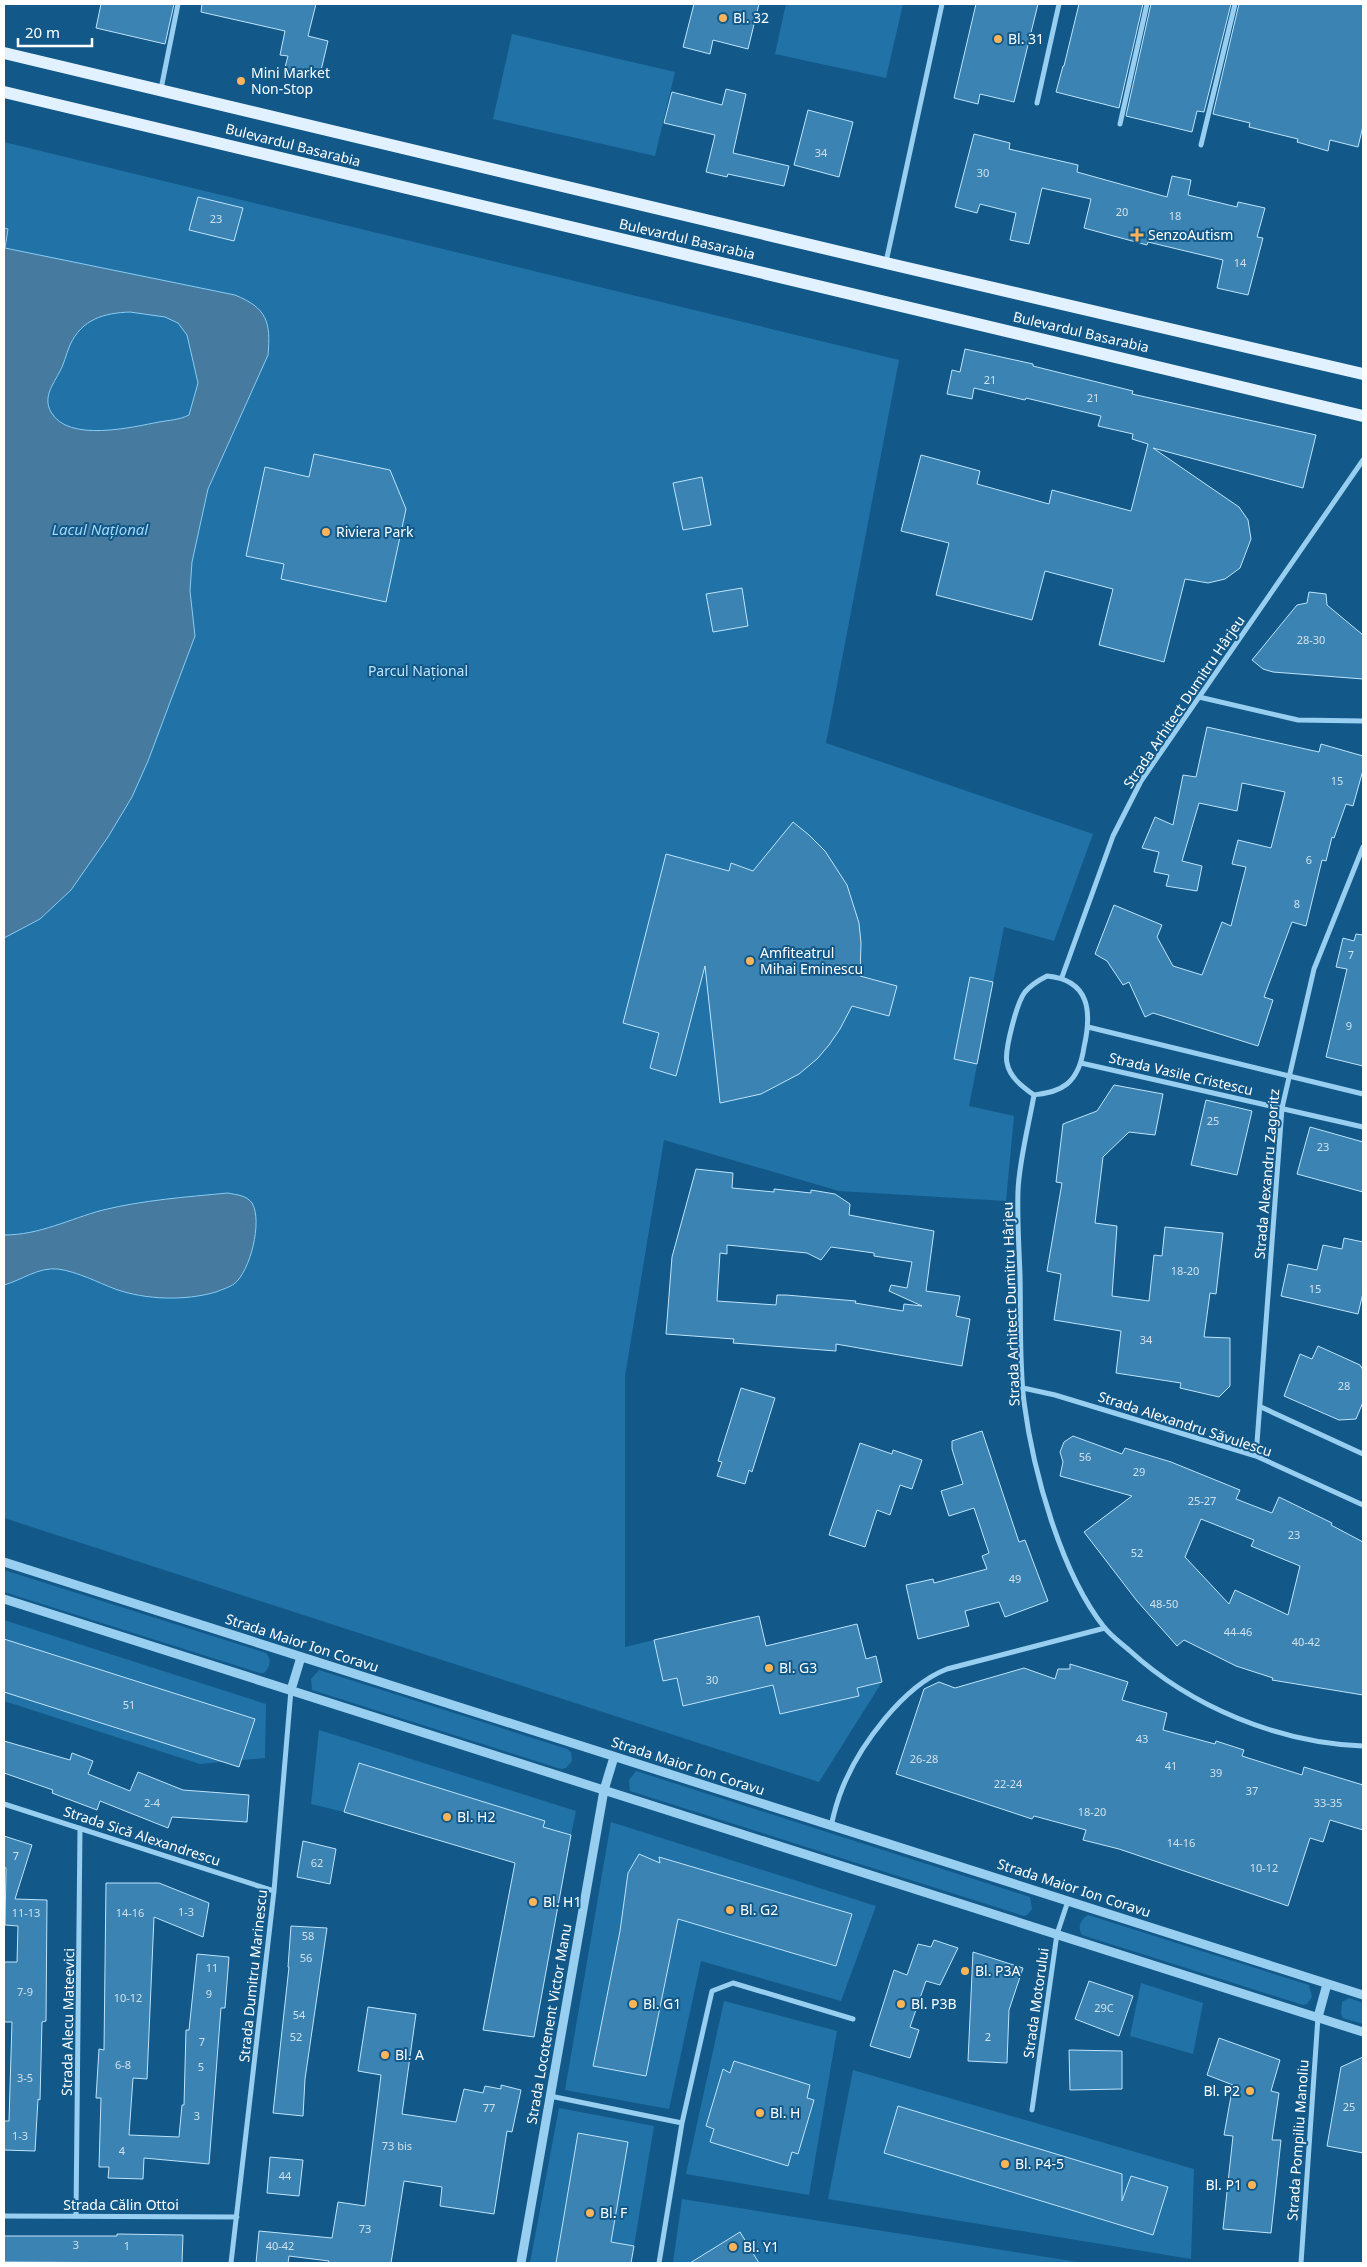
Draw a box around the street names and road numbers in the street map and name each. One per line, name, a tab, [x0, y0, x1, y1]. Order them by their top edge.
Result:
street label: Bulevardul Basarabia	[223, 118, 363, 171]
street label: Bulevardul Basarabia	[617, 214, 757, 263]
street label: Bulevardul Basarabia	[1011, 307, 1151, 356]
street label: Strada Arhitect Dumitru Hârjeu	[1119, 612, 1249, 792]
street label: Strada Vasile Cristescu	[1107, 1048, 1255, 1099]
street label: Strada Alexandru Zagoritz	[1250, 1088, 1283, 1260]
street label: Strada Arhitect Dumitru Hârjeu	[997, 1202, 1024, 1407]
street label: Strada Alexandru Săvulescu	[1096, 1386, 1275, 1461]
street label: Strada Maior Ion Coravu	[223, 1609, 381, 1676]
street label: Strada Maior Ion Coravu	[609, 1732, 767, 1799]
street label: Strada Sică Alexandrescu	[61, 1801, 223, 1870]
street label: Strada Maior Ion Coravu	[995, 1854, 1153, 1921]
street label: Strada Dumitru Marinescu	[234, 1889, 271, 2063]
street label: Strada Locotenent Victor Manu	[521, 1922, 576, 2126]
street label: Strada Motorului	[1018, 1947, 1053, 2059]
street label: Strada Alecu Mateevici	[57, 1948, 78, 2096]
street label: Strada Pompiliu Manoliu	[1282, 2059, 1313, 2221]
street label: Strada Călin Ottoi	[63, 2195, 179, 2214]

